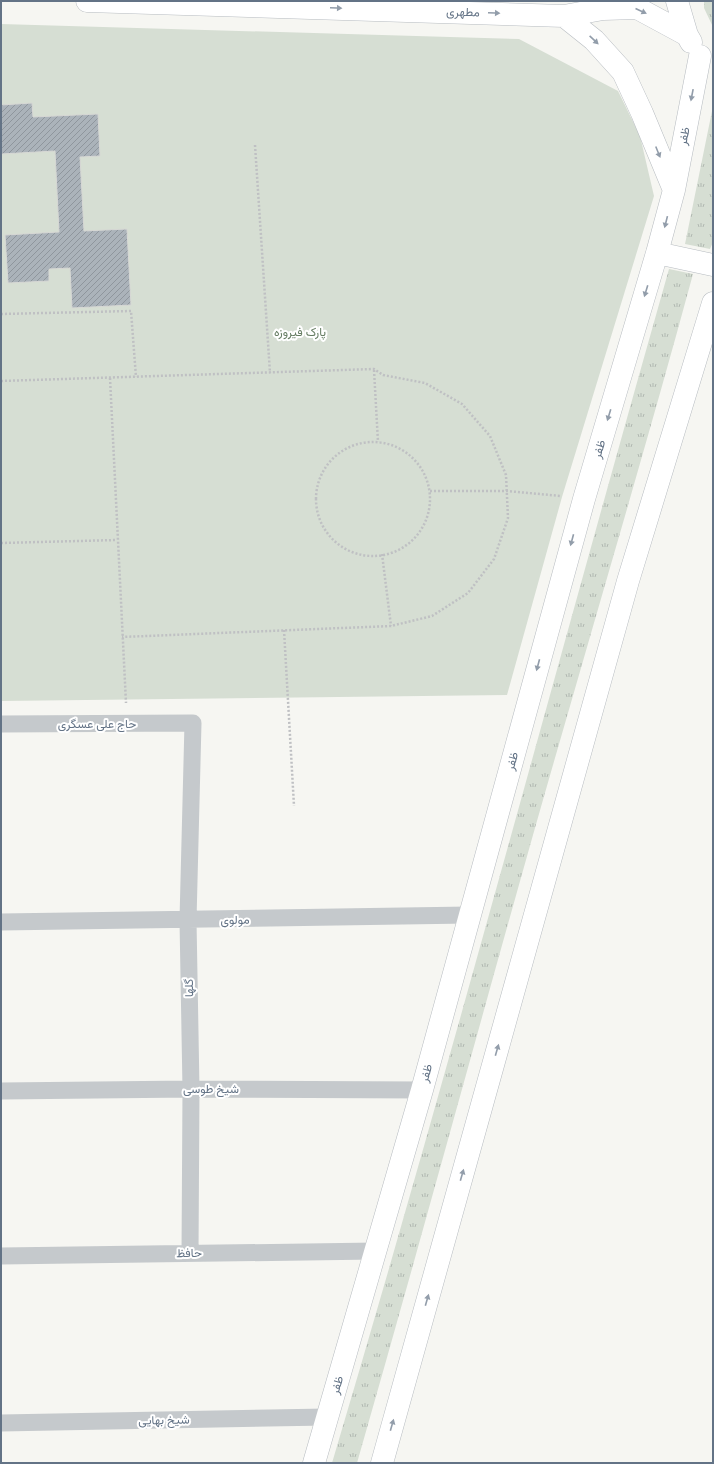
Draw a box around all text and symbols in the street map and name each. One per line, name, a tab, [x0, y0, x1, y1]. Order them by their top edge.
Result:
street label: مطهری	[446, 4, 480, 21]
one-way arrow	[330, 5, 342, 12]
one-way arrow	[635, 7, 647, 14]
one-way arrow	[488, 10, 501, 16]
one-way arrow	[589, 35, 599, 45]
one-way arrow	[689, 89, 695, 101]
street label: ظفر	[675, 125, 694, 148]
one-way arrow	[655, 146, 661, 158]
one-way arrow	[662, 215, 668, 228]
one-way arrow	[643, 285, 649, 297]
park label: پارک فیروزه	[274, 325, 326, 340]
one-way arrow	[606, 410, 612, 422]
street label: ظفر	[589, 438, 609, 461]
one-way arrow	[569, 534, 575, 546]
one-way arrow	[535, 660, 541, 672]
street label: حاج علی عسگری	[58, 717, 136, 733]
street label: ظفر	[503, 750, 522, 773]
street label: مولوی	[220, 913, 250, 928]
street label: گلها	[182, 979, 197, 997]
one-way arrow	[494, 1044, 500, 1056]
street label: ظفر	[417, 1062, 436, 1085]
street label: شیخ طوسی	[183, 1082, 239, 1098]
one-way arrow	[459, 1169, 465, 1181]
street label: حافظ	[176, 1246, 202, 1260]
one-way arrow	[424, 1294, 430, 1306]
street label: ظفر	[327, 1374, 347, 1397]
street label: شیخ بهایی	[138, 1413, 190, 1429]
one-way arrow	[389, 1419, 395, 1431]

